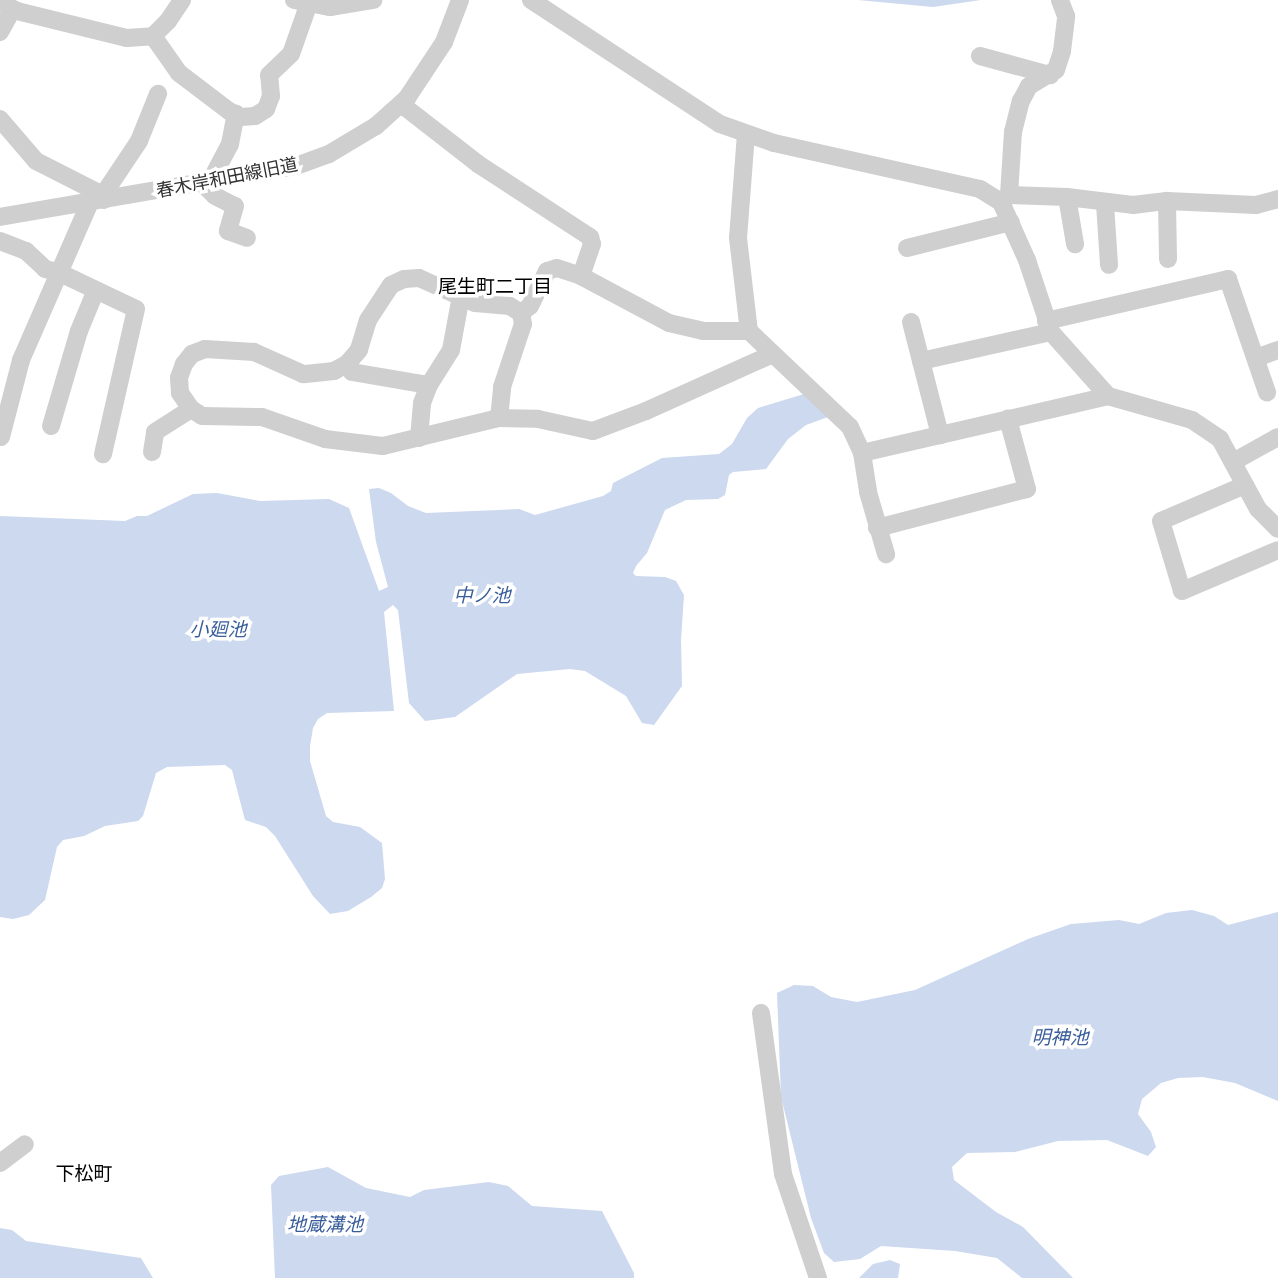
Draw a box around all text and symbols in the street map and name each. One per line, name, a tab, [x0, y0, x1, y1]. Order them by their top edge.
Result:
street label: 春木岸和田線旧道	[154, 154, 300, 202]
district label: 尾生町二丁目	[438, 276, 552, 298]
water label: 中ノ池	[454, 585, 510, 607]
water label: 小廻池	[190, 619, 246, 641]
water label: 明神池	[1032, 1027, 1088, 1049]
district label: 下松町	[56, 1163, 112, 1185]
water label: 地蔵溝池	[287, 1214, 363, 1236]

